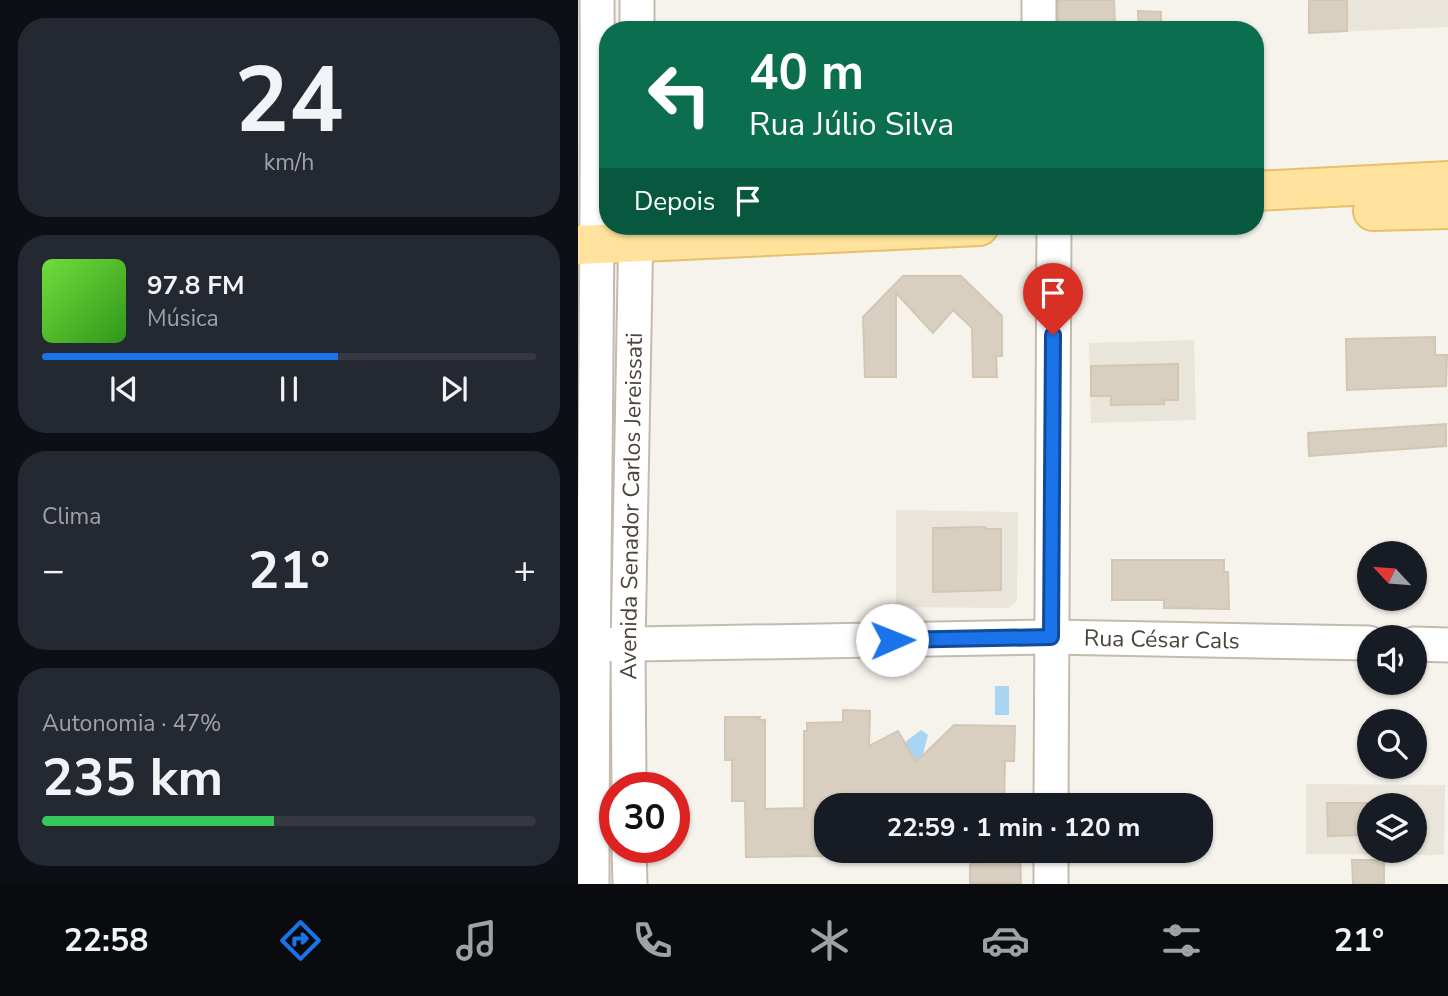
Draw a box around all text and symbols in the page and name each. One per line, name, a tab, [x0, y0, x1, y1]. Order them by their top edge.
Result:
text: 24	[234, 39, 344, 163]
text: 40 m	[749, 39, 864, 106]
icon: left	[634, 49, 725, 140]
text: Rua Júlio Silva	[749, 103, 954, 146]
text: km/h	[264, 147, 314, 178]
icon: arrive	[729, 182, 767, 220]
text: Depois	[634, 184, 715, 219]
pin	[1023, 263, 1083, 335]
text: 97.8 FM	[147, 268, 244, 303]
icon: arrive	[1034, 274, 1072, 312]
text: Música	[147, 303, 219, 334]
street label: Avenida Senador Carlos Jereissati	[612, 332, 649, 680]
icon: previous	[105, 370, 143, 408]
icon: pause	[270, 370, 308, 408]
icon: next	[435, 370, 473, 408]
text: Clima	[42, 501, 102, 532]
text: 21°	[248, 535, 330, 606]
north arrow	[1357, 541, 1427, 611]
map controls	[1357, 541, 1427, 863]
text: −	[42, 545, 65, 596]
text: +	[513, 545, 536, 596]
position arrow	[855, 603, 929, 677]
street label: Rua César Cals	[1084, 622, 1240, 656]
button: sound	[1357, 625, 1427, 695]
text: Autonomia · 47%	[42, 708, 222, 739]
button: search	[1357, 709, 1427, 779]
text: 235 km	[42, 742, 223, 813]
speed limit sign: 30	[599, 772, 690, 863]
button: layers	[1357, 793, 1427, 863]
text: 22:59 · 1 min · 120 m	[887, 810, 1140, 845]
icon: directions	[276, 916, 325, 965]
icon: music	[452, 916, 501, 965]
icon: phone	[628, 916, 677, 965]
icon: climate	[805, 916, 854, 965]
icon: car	[981, 916, 1030, 965]
icon: filters	[1157, 916, 1206, 965]
text: 22:58	[64, 919, 148, 962]
text: 21°	[1334, 919, 1384, 962]

